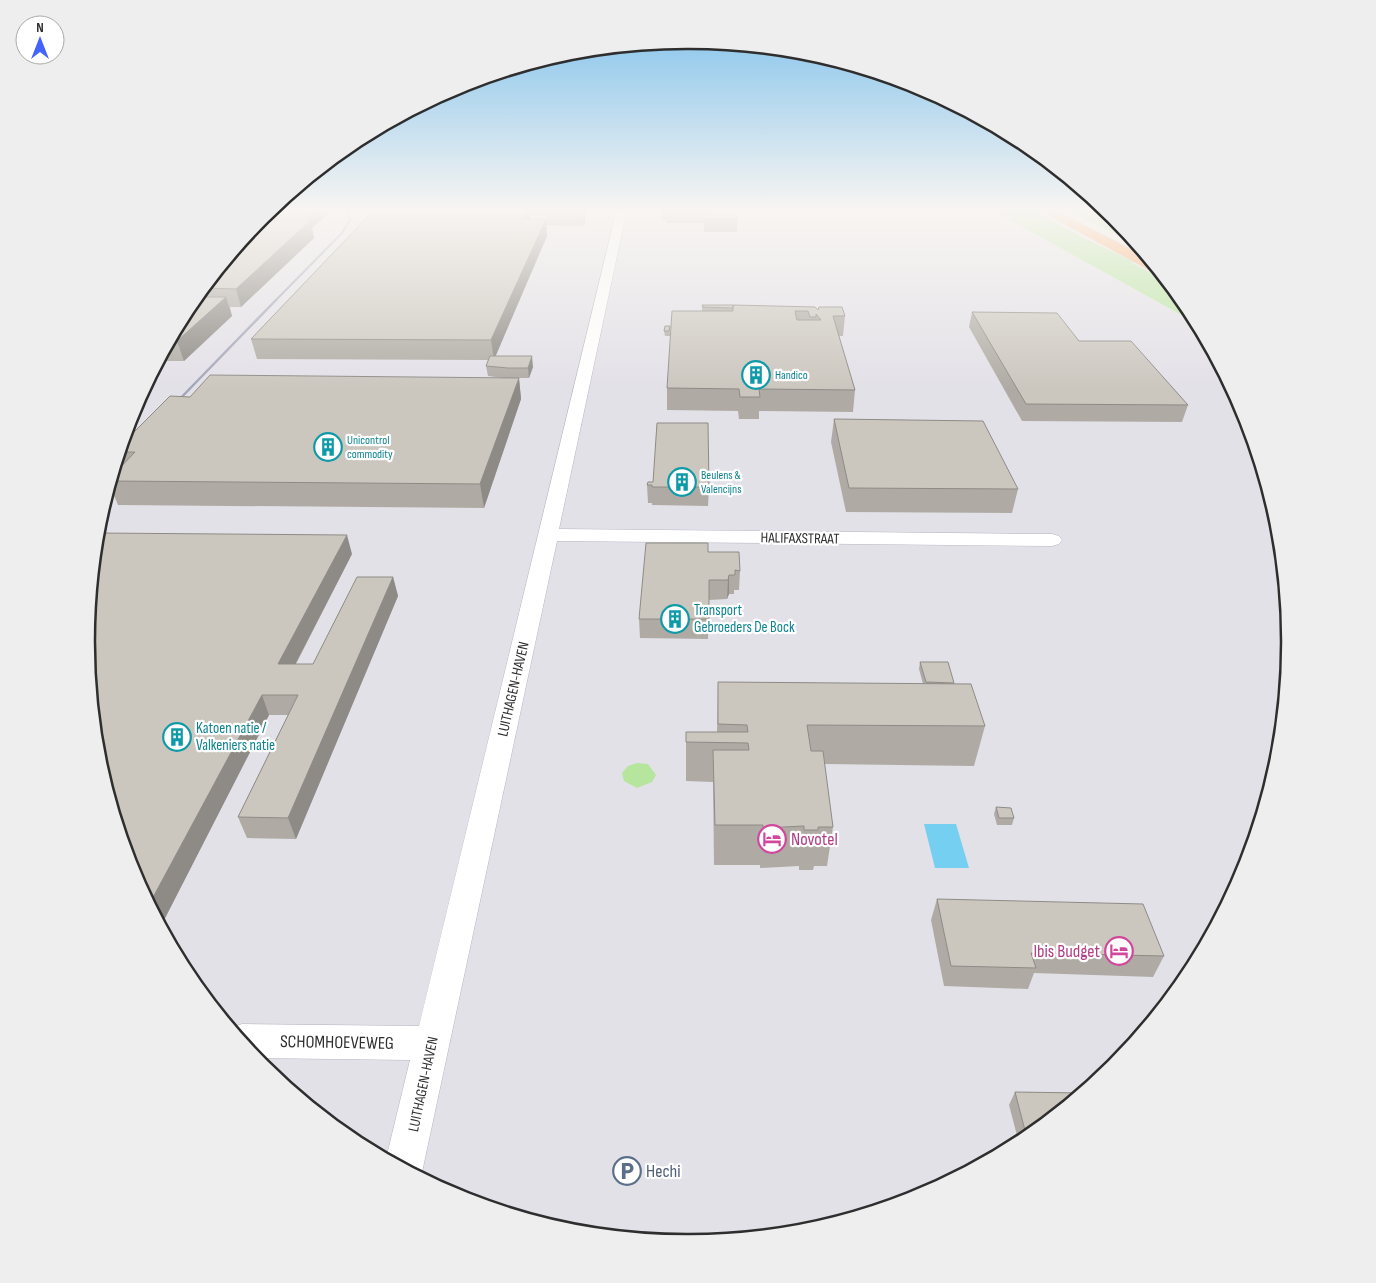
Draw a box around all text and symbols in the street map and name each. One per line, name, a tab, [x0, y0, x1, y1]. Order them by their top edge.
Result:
north arrow	[15, 15, 65, 65]
text: N	[36, 19, 44, 36]
building icon: Handico	[741, 360, 771, 390]
place label: Handico	[775, 368, 808, 383]
building icon: Unicontrol commodity	[313, 432, 343, 462]
place label: Unicontrol commodity	[347, 433, 393, 462]
building icon: Beulens & Valencijns	[667, 467, 697, 497]
place label: Beulens & Valencijns	[701, 468, 741, 497]
street label: HALIFAXSTRAAT	[760, 528, 840, 549]
place label: Transport Gebroeders De Bock	[694, 601, 795, 637]
building icon: Transport Gebroeders De Bock	[660, 604, 690, 634]
street label: LUITHAGEN-HAVEN	[493, 640, 534, 738]
place label: Katoen natie / Valkeniers natie	[196, 719, 275, 755]
building icon: Katoen natie / Valkeniers natie	[162, 722, 192, 752]
hotel icon: Novotel	[757, 824, 787, 854]
place label: Novotel	[791, 829, 838, 850]
hotel icon: Ibis Budget	[1104, 936, 1134, 966]
place label: Ibis Budget	[1033, 941, 1101, 962]
street label: SCHOMHOEVEWEG	[280, 1031, 394, 1054]
street label: LUITHAGEN-HAVEN	[404, 1035, 443, 1133]
parking icon: Hechi	[612, 1156, 642, 1186]
place label: Hechi	[646, 1161, 681, 1182]

